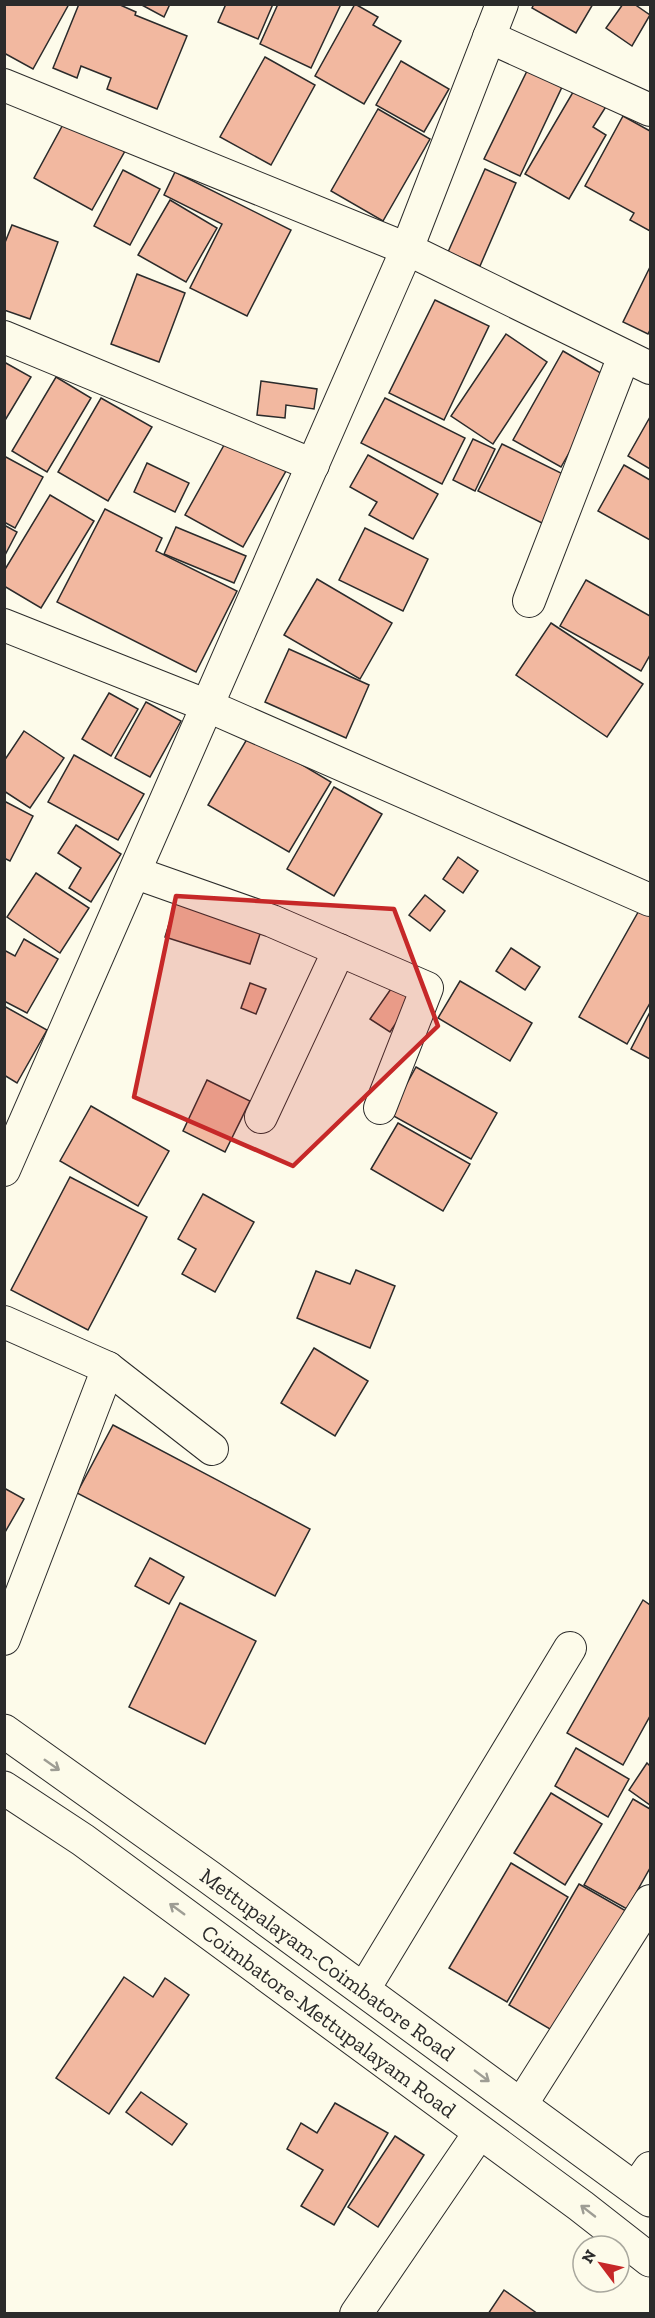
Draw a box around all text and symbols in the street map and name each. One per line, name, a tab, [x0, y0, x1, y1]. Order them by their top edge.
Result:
one-way arrow	[44, 1759, 60, 1771]
street label: Mettupalayam-Coimbatore Road	[195, 1862, 460, 2067]
one-way arrow	[169, 1903, 185, 1915]
street label: Coimbatore-Mettupalayam Road	[196, 1919, 461, 2124]
one-way arrow	[474, 2070, 490, 2083]
one-way arrow	[580, 2204, 596, 2217]
north arrow	[571, 2234, 631, 2294]
text: N	[577, 2246, 600, 2267]

